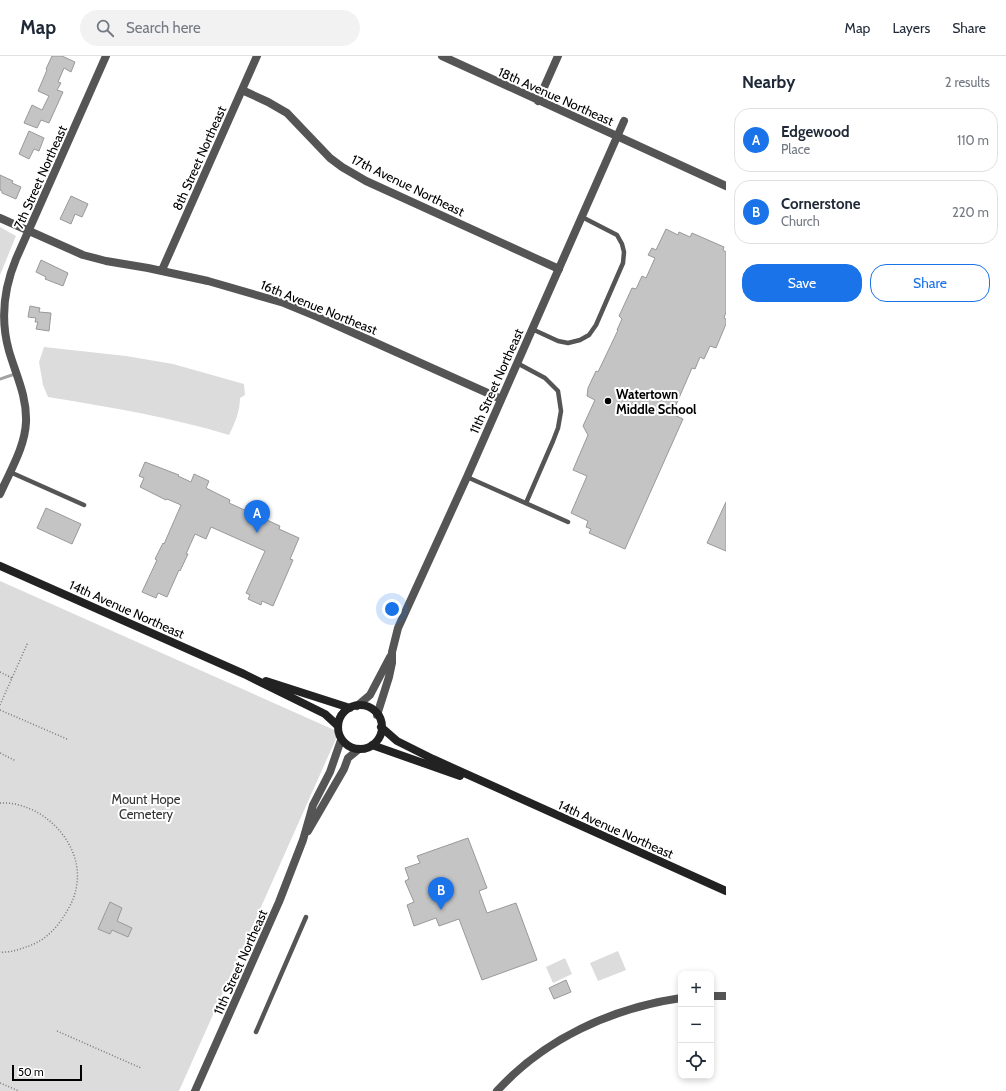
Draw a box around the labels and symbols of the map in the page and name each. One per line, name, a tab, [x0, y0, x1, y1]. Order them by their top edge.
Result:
street label: 18th Avenue Northeast	[496, 63, 617, 129]
street label: 8th Street Northeast	[169, 103, 230, 213]
street label: 7th Street Northeast	[10, 122, 70, 231]
street label: 17th Avenue Northeast	[349, 151, 468, 220]
street label: 16th Avenue Northeast	[258, 276, 380, 338]
street label: 11th Street Northeast	[466, 325, 527, 436]
place label: Watertown Middle School	[616, 386, 697, 417]
marker: Watertown Middle School	[603, 396, 613, 406]
pin: A	[244, 500, 270, 533]
street label: 14th Avenue Northeast	[67, 576, 188, 642]
your location	[382, 599, 402, 619]
park label: Mount Hope Cemetery	[112, 791, 181, 822]
street label: 14th Avenue Northeast	[556, 796, 677, 862]
pin: B	[428, 877, 454, 910]
street label: 11th Street Northeast	[210, 906, 271, 1017]
scale bar	[12, 1063, 82, 1082]

